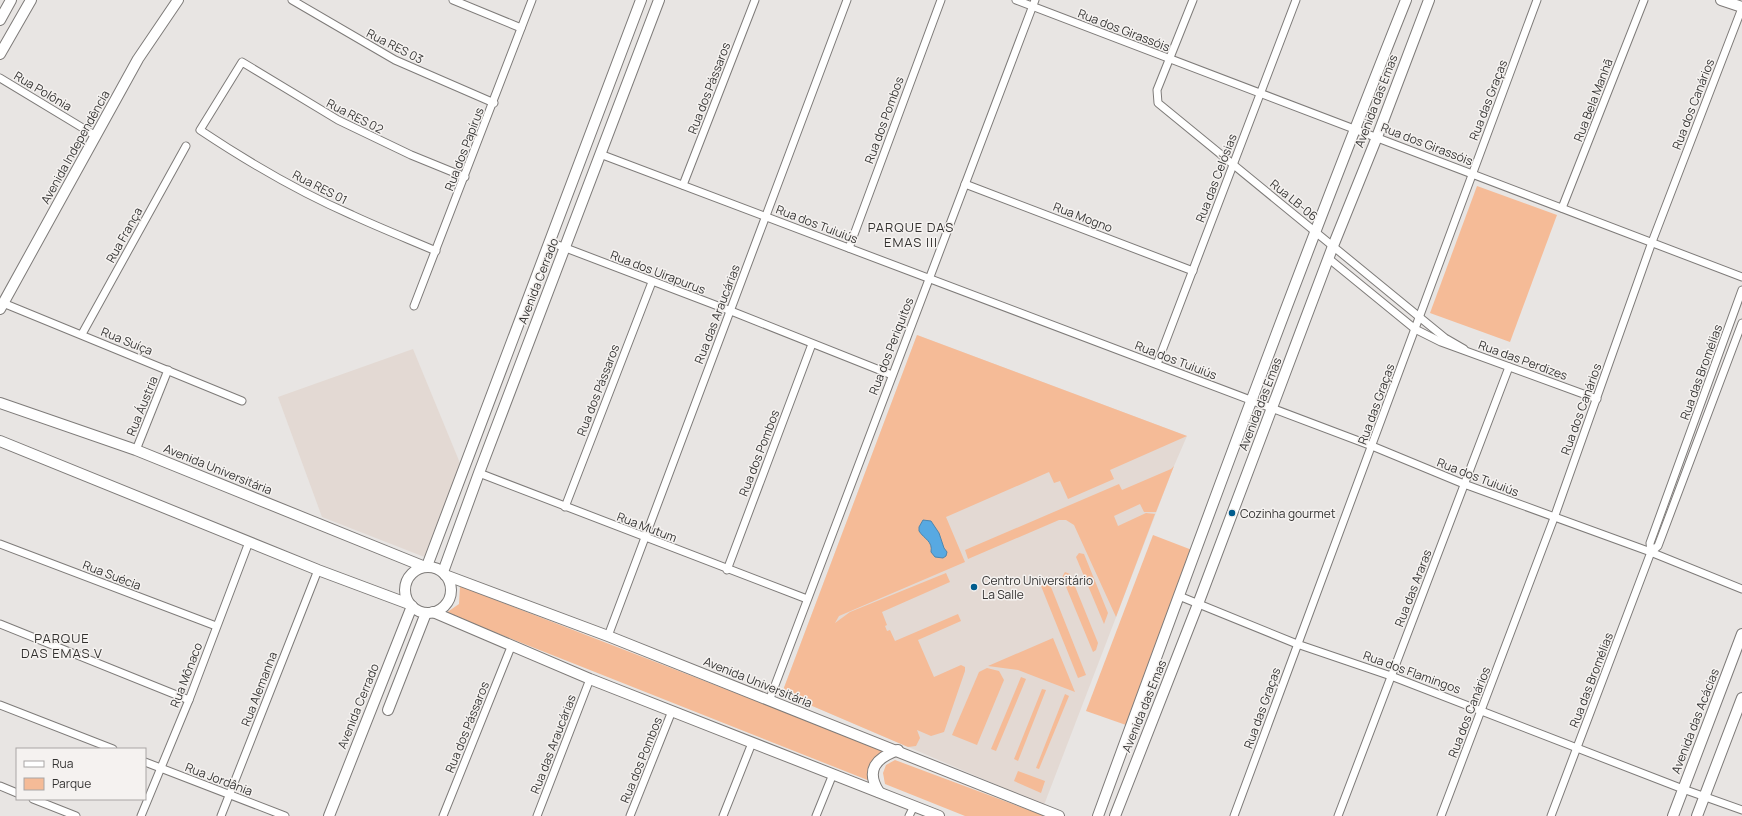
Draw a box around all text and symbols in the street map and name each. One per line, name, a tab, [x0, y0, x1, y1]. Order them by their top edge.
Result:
street label: Rua dos Girassóis	[1075, 5, 1173, 55]
street label: Rua RES 03	[364, 24, 426, 68]
street label: Rua dos Pássaros	[684, 40, 734, 136]
street label: Avenida das Emas	[1350, 52, 1402, 150]
street label: Rua Bela Manhã	[1569, 56, 1617, 144]
street label: Rua dos Canários	[1668, 56, 1718, 152]
street label: Rua das Graças	[1465, 57, 1511, 143]
street label: Rua Polônia	[11, 67, 75, 115]
street label: Rua dos Pombos	[860, 74, 908, 166]
street label: Avenida Independência	[37, 87, 113, 207]
street label: Rua RES 02	[324, 94, 387, 138]
street label: Rua dos Papírus	[440, 105, 488, 193]
street label: Rua dos Girassóis	[1378, 119, 1476, 169]
street label: Rua das Celósias	[1191, 131, 1241, 225]
street label: Rua RES 01	[290, 166, 350, 208]
street label: Rua LB-06	[1266, 175, 1322, 225]
street label: Rua Mogno	[1051, 198, 1115, 236]
street label: Rua dos Tuiuiús	[774, 201, 860, 247]
street label: Rua França	[102, 204, 146, 266]
district label: PARQUE DAS EMAS III	[868, 218, 954, 251]
street label: Avenida Cerrado	[514, 236, 562, 326]
street label: Rua dos Uirapurus	[608, 246, 708, 298]
street label: Rua das Araucárias	[690, 262, 744, 366]
street label: Rua dos Periquitos	[865, 295, 917, 397]
street label: Rua das Bromélias	[1676, 322, 1726, 422]
street label: Rua Suíça	[99, 323, 155, 359]
street label: Rua das Perdizes	[1476, 336, 1570, 384]
street label: Rua dos Tuiuiús	[1133, 337, 1219, 383]
street label: Rua dos Pássaros	[573, 342, 623, 438]
street label: Avenida das Emas	[1234, 355, 1286, 453]
street label: Rua das Graças	[1353, 361, 1399, 447]
street label: Rua dos Canários	[1557, 361, 1605, 457]
street label: Rua Áustria	[122, 373, 162, 439]
street label: Rua dos Pombos	[735, 407, 783, 499]
street label: Avenida Universitária	[161, 439, 275, 499]
street label: Rua dos Tuiuiús	[1435, 454, 1521, 500]
place label: Cozinha gourmet	[1240, 505, 1336, 522]
street label: Rua Mutum	[615, 508, 679, 546]
marker: Cozinha gourmet	[1227, 508, 1237, 518]
street label: Rua das Araras	[1390, 547, 1436, 629]
street label: Rua Suécia	[80, 556, 144, 594]
place label: Centro Universitário La Salle	[982, 572, 1093, 603]
marker: Centro Universitário La Salle	[969, 582, 979, 592]
district label: PARQUE DAS EMAS V	[21, 629, 103, 662]
street label: Rua das Bromélias	[1565, 630, 1617, 730]
street label: Rua Mônaco	[166, 640, 206, 710]
street label: Rua dos Flamingos	[1361, 646, 1463, 698]
street label: Rua Alemanha	[237, 649, 281, 729]
street label: Avenida Universitária	[701, 652, 815, 712]
street label: Avenida das Emas	[1118, 657, 1170, 755]
street label: Avenida Cerrado	[333, 661, 383, 751]
street label: Rua dos Canários	[1444, 664, 1494, 760]
street label: Rua das Graças	[1239, 665, 1285, 751]
street label: Avenida das Acácias	[1667, 666, 1723, 776]
street label: Rua dos Pássaros	[441, 679, 493, 775]
street label: Rua das Araucárias	[526, 692, 580, 796]
street label: Rua dos Pombos	[616, 714, 666, 806]
legend	[16, 748, 146, 800]
text: Rua	[52, 755, 73, 772]
street label: Rua Jordânia	[183, 758, 255, 800]
text: Parque	[52, 775, 91, 792]

